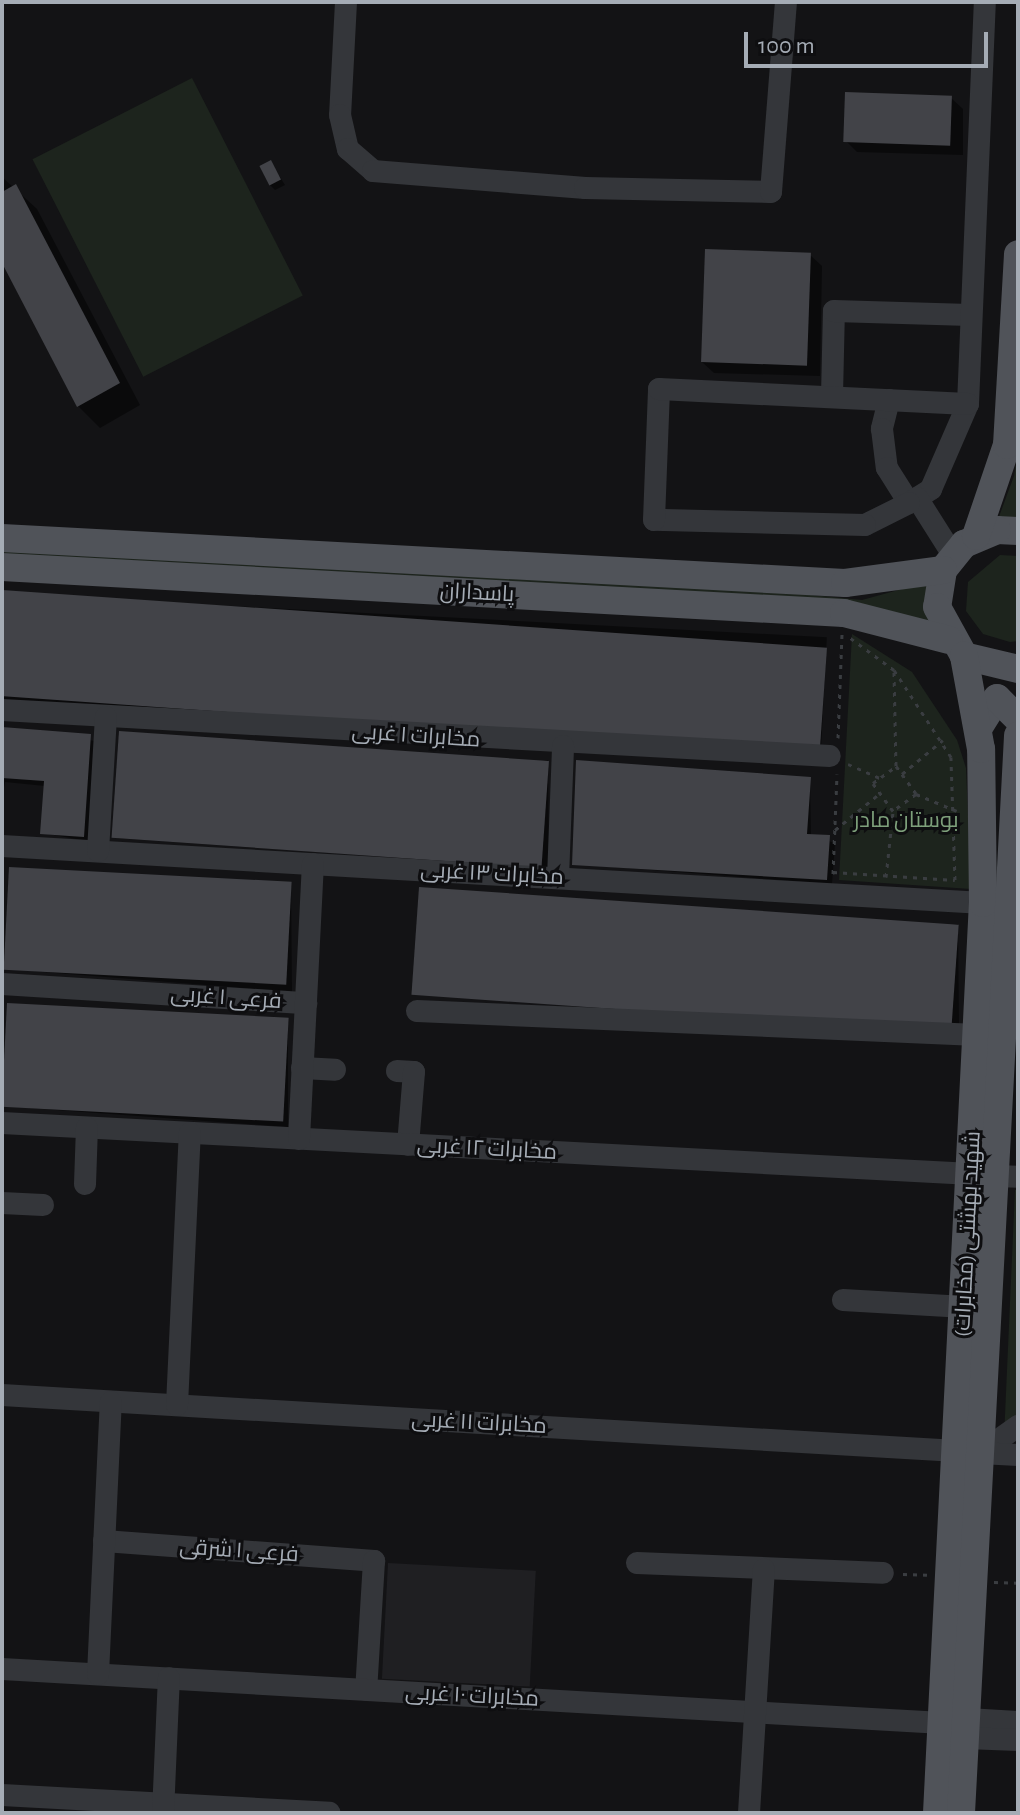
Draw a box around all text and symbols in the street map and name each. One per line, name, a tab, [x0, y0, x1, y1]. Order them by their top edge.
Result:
scale bar	[748, 16, 992, 66]
text: 100 m	[758, 34, 815, 58]
street label: پاسداران	[439, 578, 515, 608]
street label: مخابرات ۱ غربی	[351, 718, 481, 754]
park label: بوستان مادر	[853, 808, 959, 834]
street label: مخابرات ۱۳ غربی	[420, 857, 564, 891]
street label: فرعی ۱ غربی	[169, 981, 283, 1015]
street label: شهید بهشتی (مخابرات)	[949, 1130, 987, 1338]
street label: مخابرات ۱۲ غربی	[416, 1132, 558, 1166]
street label: مخابرات ۱۱ غربی	[411, 1406, 547, 1440]
street label: فرعی ۱ شرقی	[179, 1534, 299, 1568]
street label: مخابرات ۱۰ غربی	[404, 1679, 540, 1713]

